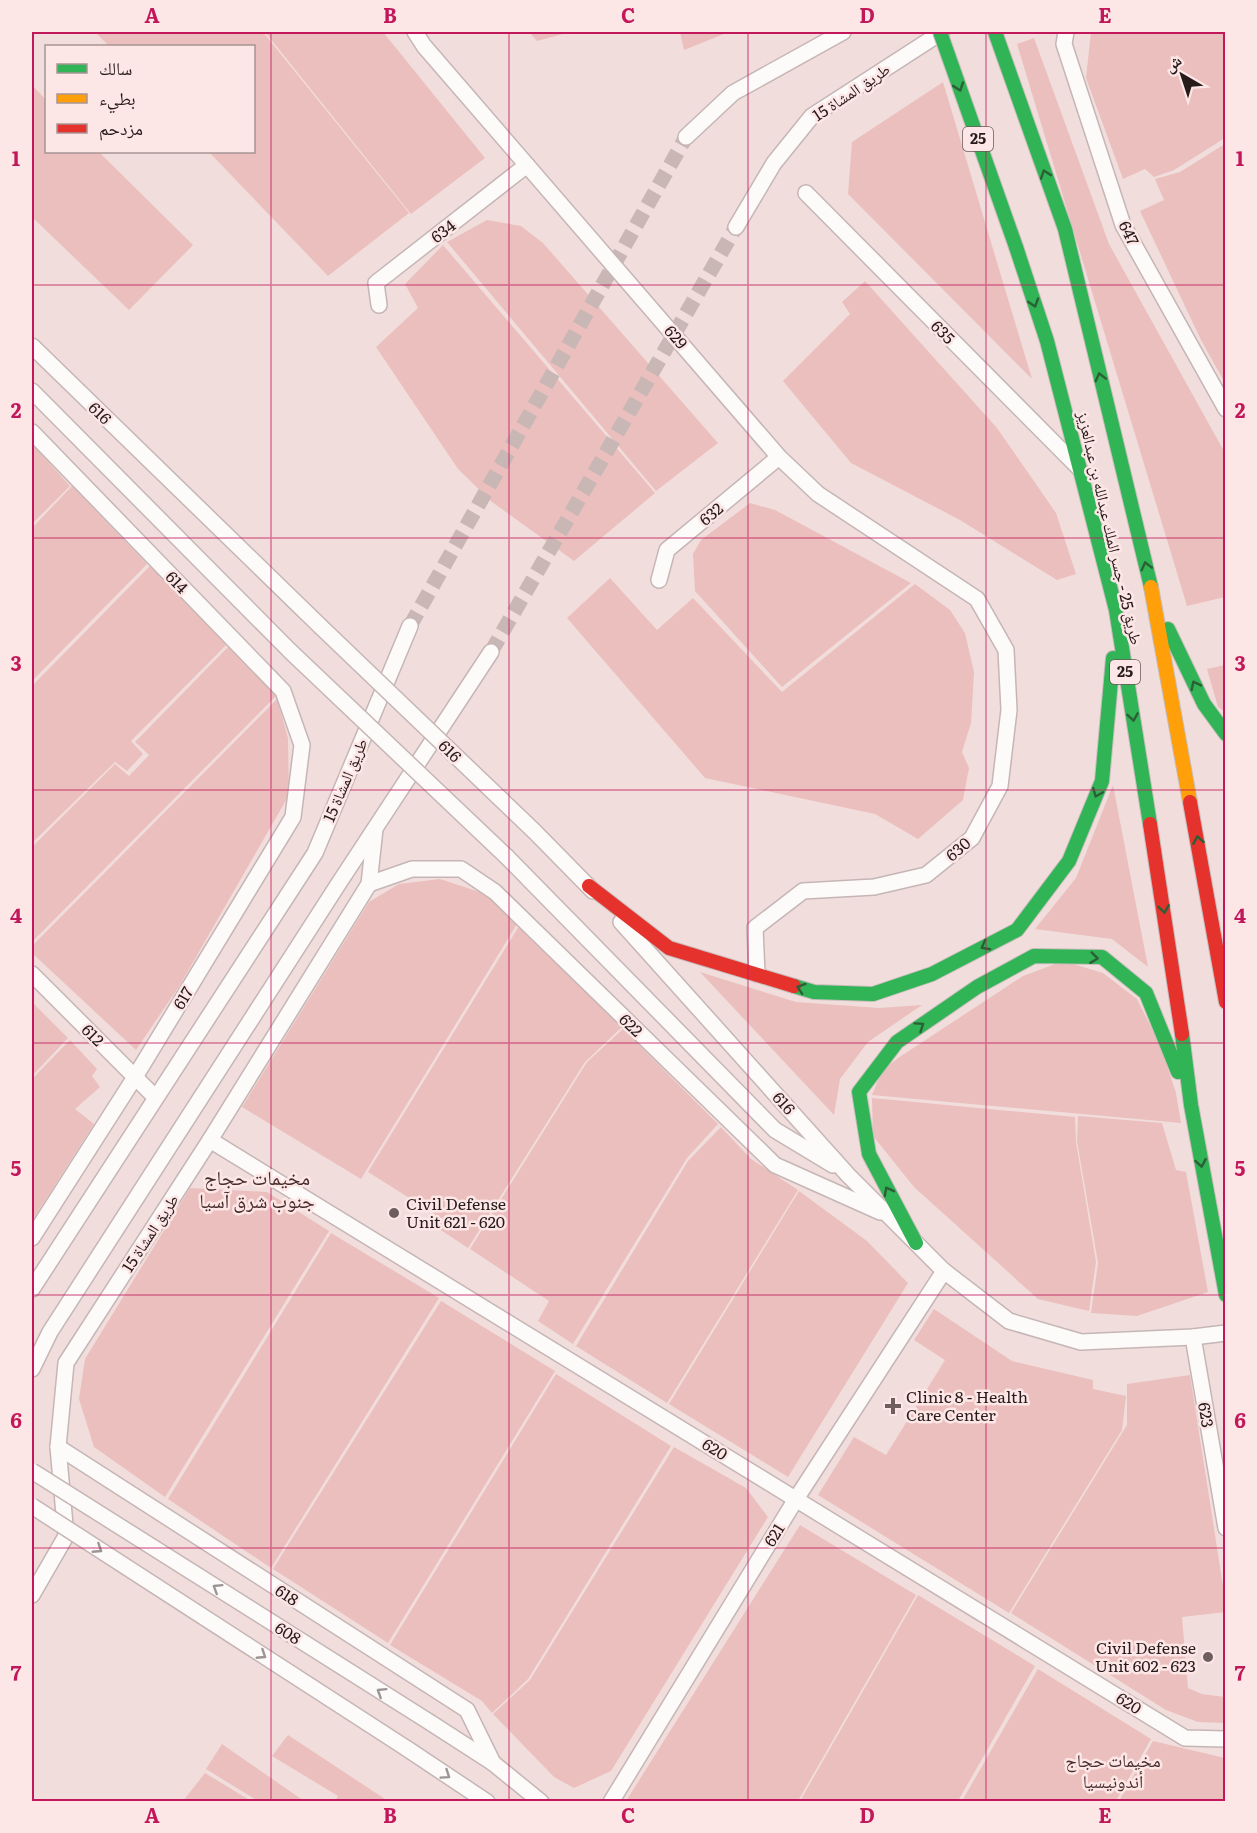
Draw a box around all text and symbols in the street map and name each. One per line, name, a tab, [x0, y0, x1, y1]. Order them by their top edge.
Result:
text: A	[144, 0, 160, 29]
text: B	[383, 0, 397, 29]
text: C	[621, 0, 635, 29]
text: D	[859, 0, 875, 29]
text: E	[1098, 0, 1112, 29]
legend	[45, 45, 255, 153]
north arrow	[1152, 45, 1212, 105]
text: ش	[1158, 48, 1186, 77]
text: سالك	[99, 54, 132, 81]
street label: طريق المشاة 15	[807, 56, 894, 126]
one-way arrow	[952, 81, 965, 92]
text: بطيء	[99, 84, 136, 114]
text: مزدحم	[99, 114, 143, 141]
road number: 25	[963, 127, 993, 151]
text: 1	[12, 142, 20, 172]
text: 1	[1236, 142, 1244, 172]
one-way arrow	[1040, 169, 1053, 180]
street label: 634	[425, 213, 460, 248]
street label: 647	[1114, 216, 1146, 249]
one-way arrow	[1027, 297, 1039, 308]
street label: 635	[926, 314, 961, 349]
street label: 629	[659, 319, 694, 354]
one-way arrow	[1095, 372, 1108, 382]
text: 2	[11, 394, 22, 424]
text: 2	[1235, 394, 1246, 424]
street label: 616	[84, 395, 118, 429]
street label: طريق 25 - جسر الملك عبدالله بن عبدالعزيز	[1072, 408, 1150, 647]
street label: 632	[693, 496, 728, 530]
one-way arrow	[1141, 561, 1154, 571]
street label: 614	[161, 565, 195, 598]
text: 3	[10, 647, 22, 677]
text: 3	[1234, 647, 1246, 677]
road number: 25	[1110, 660, 1140, 684]
one-way arrow	[1190, 680, 1202, 691]
one-way arrow	[1126, 711, 1139, 721]
street label: 616	[434, 733, 468, 767]
street label: طريق المشاة 15	[316, 734, 372, 825]
one-way arrow	[1092, 787, 1104, 798]
street label: 630	[939, 830, 975, 866]
one-way arrow	[1192, 836, 1204, 845]
text: 4	[10, 899, 22, 929]
text: 4	[1234, 899, 1246, 929]
one-way arrow	[1157, 904, 1170, 914]
one-way arrow	[981, 939, 992, 950]
one-way arrow	[1089, 951, 1099, 964]
street label: 617	[166, 982, 198, 1013]
one-way arrow	[796, 983, 807, 995]
street label: 622	[614, 1007, 649, 1042]
street label: 612	[77, 1018, 110, 1051]
one-way arrow	[913, 1022, 924, 1033]
street label: 616	[768, 1085, 802, 1119]
text: 5	[11, 1152, 22, 1182]
text: 5	[1235, 1152, 1246, 1182]
one-way arrow	[1195, 1158, 1207, 1168]
district label: مخيمات حجاج جنوب شرق آسيا	[199, 1161, 315, 1214]
one-way arrow	[884, 1187, 895, 1197]
street label: طريق المشاة 15	[115, 1189, 183, 1276]
place label: Civil Defense Unit 621 - 620	[406, 1191, 506, 1233]
marker: Civil Defense Unit 621 - 620	[387, 1206, 401, 1220]
place label: Clinic 8 - Health Care Center	[906, 1384, 1029, 1426]
marker: Clinic 8 - Health Care Center	[884, 1397, 902, 1415]
street label: 623	[1193, 1400, 1221, 1429]
text: 6	[10, 1404, 22, 1434]
text: 6	[1234, 1404, 1246, 1434]
street label: 620	[698, 1431, 733, 1465]
street label: 621	[757, 1518, 790, 1551]
one-way arrow	[92, 1542, 103, 1553]
street label: 618	[271, 1578, 304, 1611]
one-way arrow	[212, 1584, 223, 1595]
street label: 608	[271, 1615, 306, 1649]
place label: Civil Defense Unit 602 - 623	[1095, 1635, 1196, 1677]
one-way arrow	[255, 1648, 266, 1659]
marker: Civil Defense Unit 602 - 623	[1201, 1650, 1215, 1664]
text: 7	[11, 1657, 22, 1687]
text: 7	[1235, 1657, 1246, 1687]
street label: 620	[1112, 1685, 1147, 1719]
one-way arrow	[377, 1689, 388, 1700]
district label: مخيمات حجاج أندونيسيا	[1065, 1746, 1161, 1794]
one-way arrow	[440, 1767, 451, 1778]
text: A	[144, 1799, 160, 1829]
text: B	[383, 1799, 397, 1829]
text: C	[621, 1799, 635, 1829]
text: D	[859, 1799, 875, 1829]
text: E	[1098, 1799, 1112, 1829]

